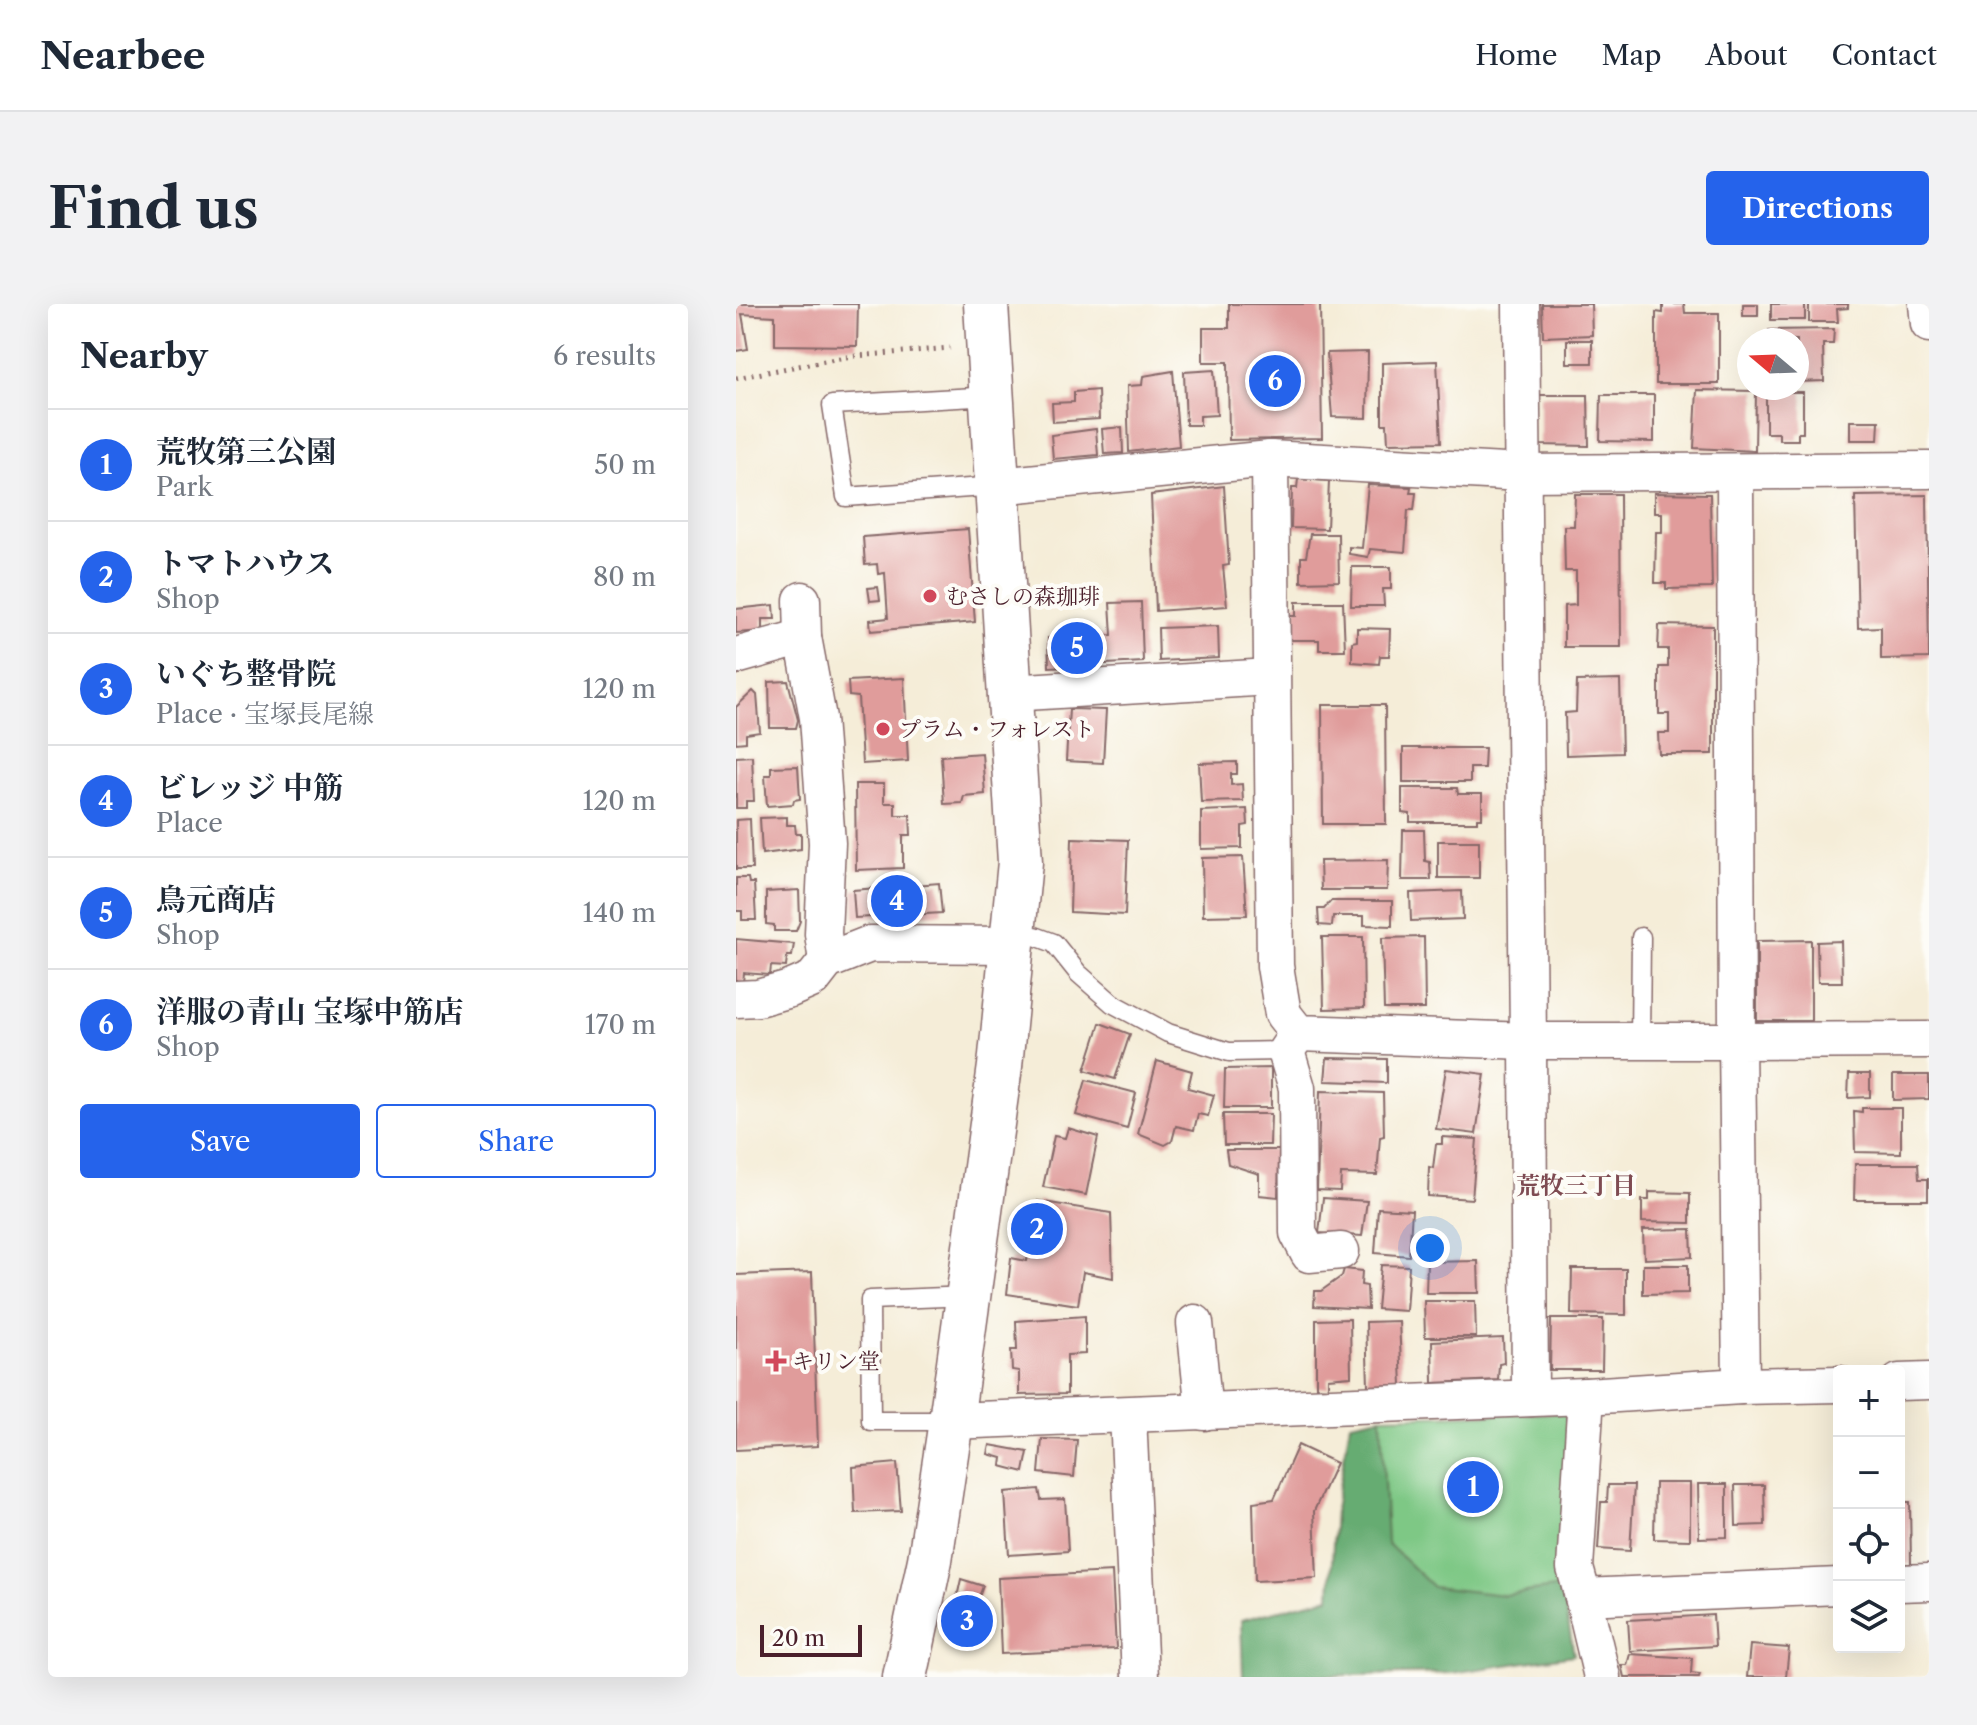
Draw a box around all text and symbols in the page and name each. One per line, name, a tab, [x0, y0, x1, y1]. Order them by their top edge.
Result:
text: Nearbee	[40, 32, 206, 79]
text: Home	[1475, 38, 1557, 72]
text: Map	[1601, 38, 1661, 72]
text: About	[1705, 38, 1787, 72]
text: Contact	[1831, 38, 1937, 72]
button: Directions	[1706, 171, 1929, 245]
text: Find us	[48, 174, 259, 243]
north arrow	[1737, 328, 1809, 400]
text: Nearby	[80, 335, 208, 377]
text: 6 results	[553, 340, 656, 372]
pin: 6	[1249, 351, 1301, 411]
text: 荒牧第三公園	[156, 433, 336, 470]
text: 1	[100, 449, 112, 481]
text: 50 m	[594, 449, 656, 481]
text: Park	[156, 471, 213, 503]
text: トマトハウス	[156, 545, 335, 582]
text: 2	[98, 561, 114, 593]
text: 80 m	[593, 561, 656, 593]
text: Shop	[156, 583, 220, 615]
place label: むさしの森珈琲	[946, 583, 1100, 610]
marker: むさしの森珈琲	[921, 587, 939, 605]
pin: 5	[1051, 618, 1103, 678]
text: いぐち整骨院	[156, 655, 336, 692]
text: 3	[99, 673, 113, 705]
text: 120 m	[582, 673, 656, 705]
text: Place · 宝塚長尾線	[156, 698, 374, 730]
place label: プラム・フォレスト	[899, 716, 1095, 743]
marker: プラム・フォレスト	[874, 720, 892, 738]
text: ビレッジ 中筋	[156, 769, 343, 806]
text: 4	[98, 785, 114, 817]
text: 120 m	[582, 785, 656, 817]
text: Place	[156, 807, 223, 839]
pin: 4	[871, 871, 923, 931]
text: 鳥元商店	[156, 881, 276, 918]
text: 5	[99, 897, 113, 929]
text: 140 m	[582, 897, 656, 929]
text: Shop	[156, 919, 220, 951]
text: 洋服の青山 宝塚中筋店	[156, 993, 464, 1030]
text: 6	[98, 1009, 114, 1041]
text: 170 m	[585, 1009, 656, 1041]
text: Shop	[156, 1031, 220, 1063]
button: Save	[80, 1104, 360, 1178]
button: Share	[376, 1104, 656, 1178]
district label: 荒牧三丁目	[1516, 1171, 1636, 1200]
pin: 2	[1011, 1199, 1063, 1259]
your location	[1410, 1228, 1450, 1268]
place label: キリン堂	[792, 1348, 880, 1375]
marker: キリン堂	[767, 1352, 785, 1370]
map controls	[1833, 1365, 1905, 1653]
button: +	[1833, 1365, 1905, 1437]
button: −	[1833, 1437, 1905, 1509]
pin: 1	[1447, 1457, 1499, 1517]
button: locate	[1833, 1509, 1905, 1581]
button: layers	[1833, 1581, 1905, 1653]
pin: 3	[941, 1591, 993, 1651]
scale bar	[760, 1621, 862, 1657]
text: 20 m	[772, 1625, 825, 1652]

